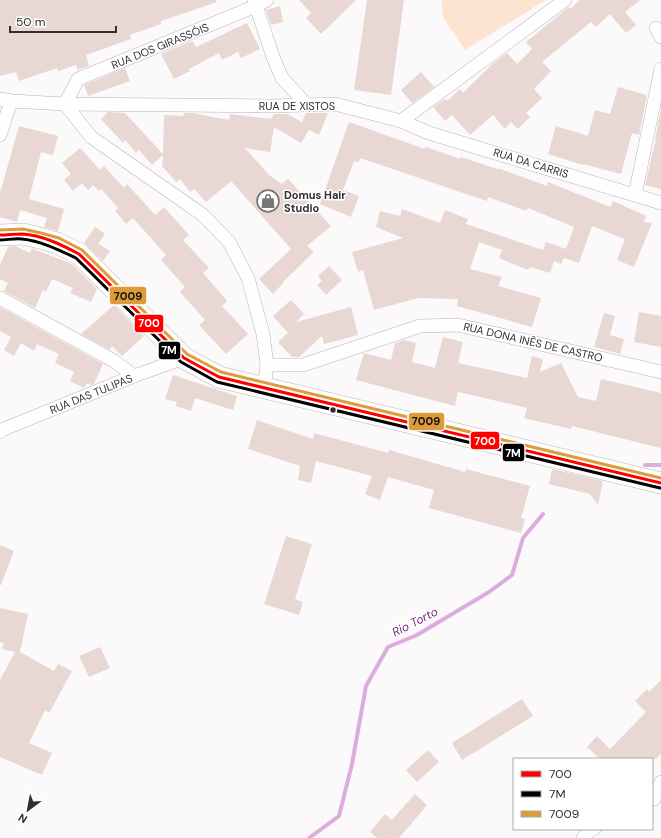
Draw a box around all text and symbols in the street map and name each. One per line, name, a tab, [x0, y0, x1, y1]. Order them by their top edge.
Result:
scale bar	[10, 8, 116, 34]
text: 50 m	[16, 14, 45, 30]
street label: RUA DOS GIRASSÓIS	[109, 20, 211, 72]
street label: RUA DE XISTOS	[259, 99, 335, 113]
street label: RUA DA CARRIS	[492, 145, 570, 181]
shop icon: Domus Hair Studio	[255, 188, 281, 214]
place label: Domus Hair Studio	[284, 188, 346, 215]
line badge: 7009	[109, 286, 147, 305]
text: 7009	[114, 289, 142, 303]
line badge: 700	[134, 314, 164, 333]
text: 700	[138, 316, 160, 330]
street label: RUA DONA INÊS DE CASTRO	[462, 319, 604, 365]
line badge: 7M	[158, 341, 181, 360]
text: 7M	[161, 343, 177, 357]
street label: RUA DAS TULIPAS	[48, 371, 134, 417]
unlabelled marker	[328, 405, 338, 415]
line badge: 7009	[408, 412, 445, 431]
text: 7009	[412, 414, 440, 428]
line badge: 700	[470, 431, 500, 450]
text: 700	[474, 434, 496, 448]
line badge: 7M	[502, 443, 525, 462]
text: 7M	[505, 446, 521, 460]
water label: Rio Torto	[389, 604, 441, 640]
legend	[513, 758, 653, 830]
text: 700	[549, 766, 572, 782]
text: 7M	[549, 786, 566, 802]
north arrow	[8, 790, 48, 830]
text: 7009	[549, 806, 579, 822]
text: N	[16, 810, 30, 827]

